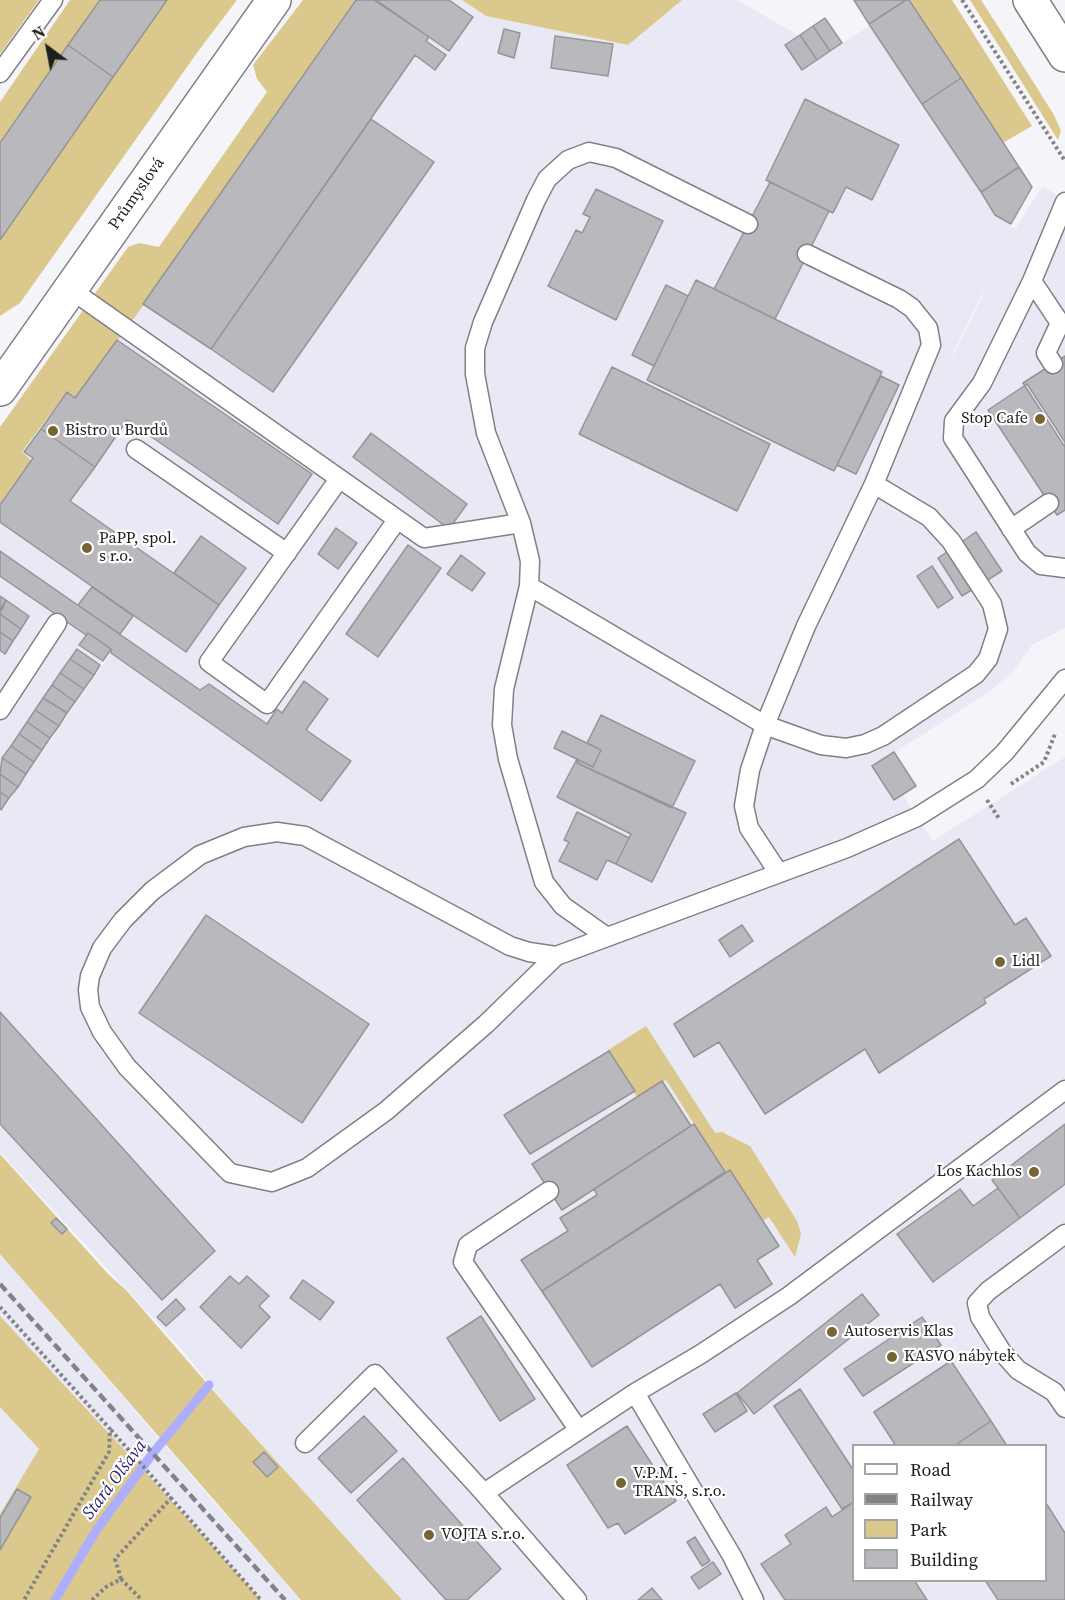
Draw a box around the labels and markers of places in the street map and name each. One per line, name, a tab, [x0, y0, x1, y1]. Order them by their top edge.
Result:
place label: Stop Cafe	[961, 409, 1028, 429]
marker: Stop Cafe	[1033, 412, 1047, 426]
place label: Bistro u Burdů	[65, 421, 168, 441]
marker: Bistro u Burdů	[46, 424, 60, 438]
place label: PaPP, spol. s r.o.	[99, 529, 176, 567]
marker: PaPP, spol. s r.o.	[80, 541, 94, 555]
place label: Lidl	[1012, 952, 1040, 972]
marker: Lidl	[993, 955, 1007, 969]
place label: Los Kachlos	[937, 1162, 1022, 1182]
marker: Los Kachlos	[1027, 1165, 1041, 1179]
place label: Autoservis Klas	[844, 1322, 954, 1342]
marker: Autoservis Klas	[825, 1325, 839, 1339]
place label: KASVO nábytek	[904, 1347, 1015, 1367]
marker: KASVO nábytek	[885, 1350, 899, 1364]
place label: V.P.M. - TRANS, s.r.o.	[633, 1464, 726, 1502]
marker: V.P.M. - TRANS, s.r.o.	[614, 1476, 628, 1490]
place label: VOJTA s.r.o.	[441, 1525, 525, 1545]
marker: VOJTA s.r.o.	[422, 1528, 436, 1542]

